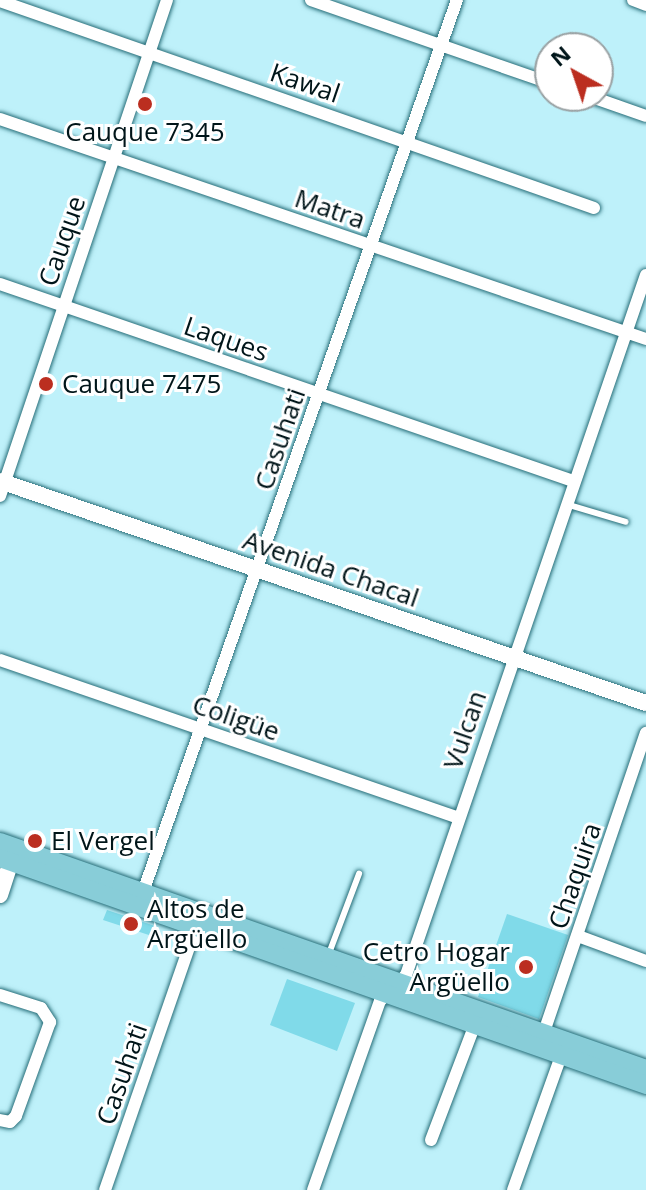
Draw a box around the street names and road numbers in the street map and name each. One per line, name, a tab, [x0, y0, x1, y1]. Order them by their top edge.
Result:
street label: Kawal	[266, 57, 344, 109]
street label: Matra	[291, 183, 369, 235]
street label: Cauque	[32, 192, 92, 290]
street label: Laques	[180, 310, 272, 368]
street label: Casuhati	[248, 384, 312, 494]
street label: Avenida Chacal	[239, 524, 423, 614]
street label: Vulcan	[437, 687, 493, 773]
street label: Coligüe	[188, 689, 284, 747]
street label: Chaquira	[542, 819, 608, 933]
street label: Casuhati	[90, 1019, 154, 1129]

